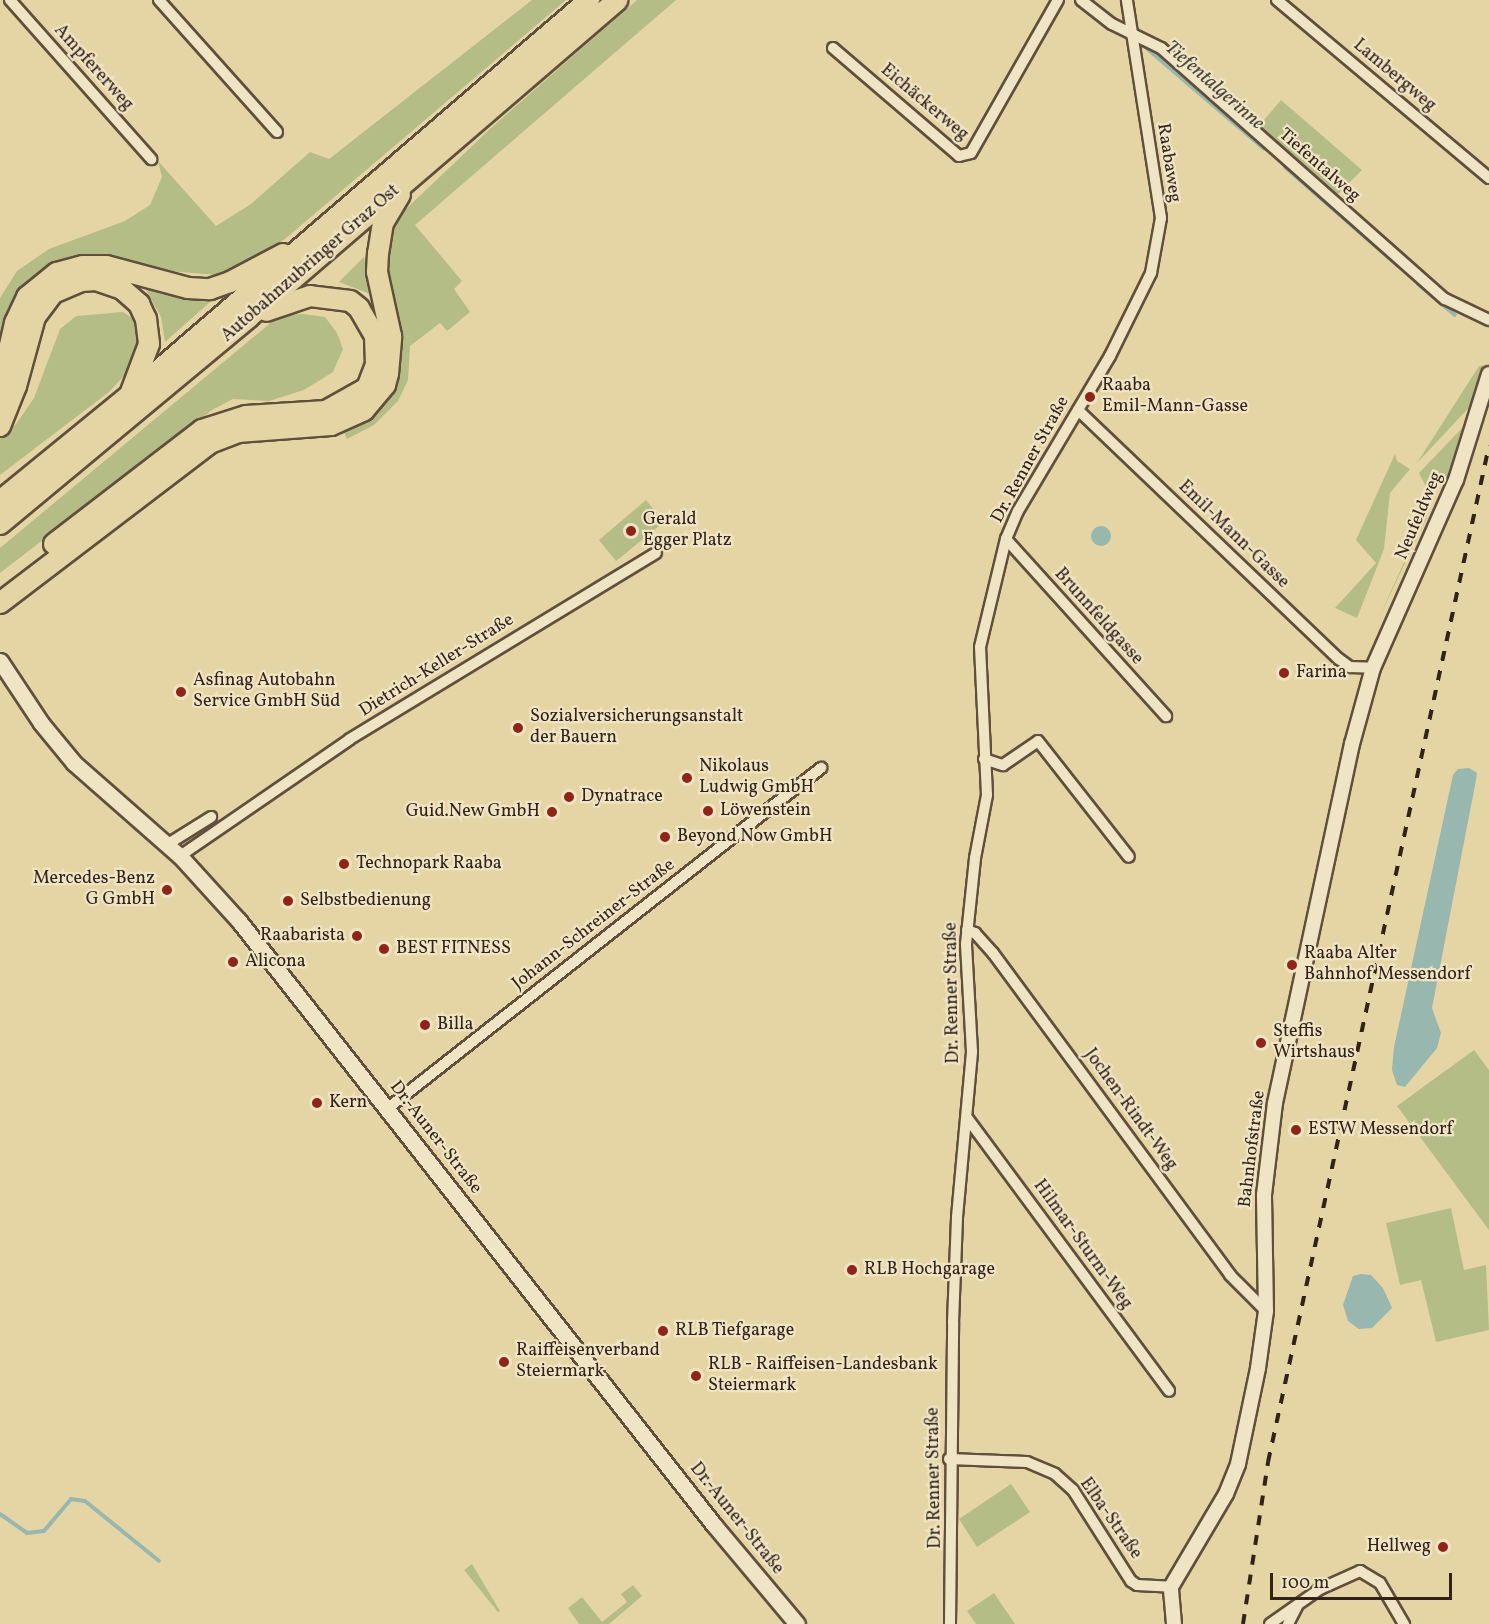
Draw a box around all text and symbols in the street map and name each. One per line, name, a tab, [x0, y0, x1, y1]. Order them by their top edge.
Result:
street label: Ampfererweg	[49, 20, 137, 116]
street label: Lambergweg	[1348, 35, 1440, 117]
water label: Tiefentalgerinne	[1159, 36, 1269, 136]
street label: Eichäckerweg	[876, 60, 972, 146]
street label: Raabaweg	[1151, 122, 1185, 204]
street label: Tiefentalweg	[1274, 125, 1364, 207]
street label: Autobahnzubringer Graz Ost	[217, 181, 405, 347]
place label: Raaba Emil-Mann-Gasse	[1102, 376, 1248, 418]
marker: Raaba Emil-Mann-Gasse	[1083, 390, 1097, 404]
street label: Dr. Renner Straße	[987, 393, 1075, 527]
street label: Neufeldweg	[1392, 469, 1448, 563]
street label: Emil-Mann-Gasse	[1173, 477, 1293, 593]
place label: Gerald Egger Platz	[643, 510, 732, 552]
marker: Gerald Egger Platz	[624, 524, 638, 538]
street label: Brunnfeldgasse	[1049, 564, 1147, 670]
street label: Dietrich-Keller-Straße	[356, 610, 518, 722]
place label: Farina	[1296, 662, 1347, 684]
marker: Farina	[1277, 666, 1291, 680]
place label: Asfinag Autobahn Service GmbH Süd	[193, 671, 340, 714]
marker: Asfinag Autobahn Service GmbH Süd	[174, 685, 188, 699]
place label: Sozialversicherungsanstalt der Bauern	[530, 707, 743, 750]
marker: Sozialversicherungsanstalt der Bauern	[511, 721, 525, 735]
place label: Nikolaus Ludwig GmbH	[699, 757, 814, 800]
marker: Nikolaus Ludwig GmbH	[680, 771, 694, 785]
place label: Dynatrace	[581, 786, 663, 808]
marker: Dynatrace	[562, 790, 576, 804]
place label: Löwenstein	[720, 800, 811, 822]
place label: Guid.New GmbH	[405, 801, 540, 823]
marker: Löwenstein	[701, 804, 715, 818]
marker: Guid.New GmbH	[545, 805, 559, 819]
place label: Beyond Now GmbH	[677, 826, 833, 848]
marker: Beyond Now GmbH	[658, 830, 672, 844]
place label: Technopark Raaba	[356, 853, 502, 875]
street label: Johann-Schreiner-Straße	[508, 855, 680, 995]
marker: Technopark Raaba	[337, 857, 351, 871]
place label: Mercedes-Benz G GmbH	[33, 869, 155, 912]
marker: Mercedes-Benz G GmbH	[160, 883, 174, 897]
place label: Selbstbedienung	[300, 890, 431, 912]
marker: Selbstbedienung	[281, 894, 295, 908]
street label: Dr. Renner Straße	[941, 922, 965, 1064]
place label: Raabarista	[260, 925, 345, 947]
marker: Raabarista	[350, 929, 364, 943]
place label: BEST FITNESS	[396, 938, 511, 960]
marker: BEST FITNESS	[377, 942, 391, 956]
place label: Raaba Alter Bahnhof Messendorf	[1304, 944, 1469, 986]
place label: Alicona	[245, 951, 306, 973]
marker: Alicona	[226, 955, 240, 969]
marker: Raaba Alter Bahnhof Messendorf	[1285, 958, 1299, 972]
place label: Billa	[437, 1014, 473, 1036]
marker: Billa	[418, 1018, 432, 1032]
place label: Steffis Wirtshaus	[1273, 1022, 1355, 1064]
marker: Steffis Wirtshaus	[1254, 1036, 1268, 1050]
street label: Jochen-Rindt-Weg	[1079, 1045, 1181, 1175]
street label: Dr.-Auner-Straße	[384, 1077, 486, 1199]
street label: Bahnhofstraße	[1235, 1089, 1271, 1209]
place label: Kern	[329, 1092, 367, 1114]
marker: Kern	[310, 1096, 324, 1110]
place label: ESTW Messendorf	[1308, 1119, 1453, 1141]
marker: ESTW Messendorf	[1289, 1123, 1303, 1137]
street label: Hilmar-Sturm-Weg	[1028, 1176, 1136, 1314]
place label: RLB Hochgarage	[864, 1259, 995, 1281]
marker: RLB Hochgarage	[845, 1263, 859, 1277]
place label: RLB Tiefgarage	[675, 1320, 795, 1342]
marker: RLB Tiefgarage	[656, 1324, 670, 1338]
place label: Raiffeisenverband Steiermark	[516, 1341, 660, 1384]
marker: Raiffeisenverband Steiermark	[497, 1355, 511, 1369]
place label: RLB - Raiffeisen-Landesbank Steiermark	[708, 1355, 938, 1398]
marker: RLB - Raiffeisen-Landesbank Steiermark	[689, 1369, 703, 1383]
street label: Dr. Renner Straße	[923, 1407, 947, 1549]
street label: Dr.-Auner-Straße	[684, 1459, 788, 1579]
street label: Elba-Straße	[1074, 1474, 1146, 1564]
place label: Hellweg	[1367, 1536, 1431, 1558]
marker: Hellweg	[1436, 1540, 1450, 1554]
scale bar	[1273, 1561, 1454, 1599]
text: 100 m	[1281, 1571, 1330, 1596]

